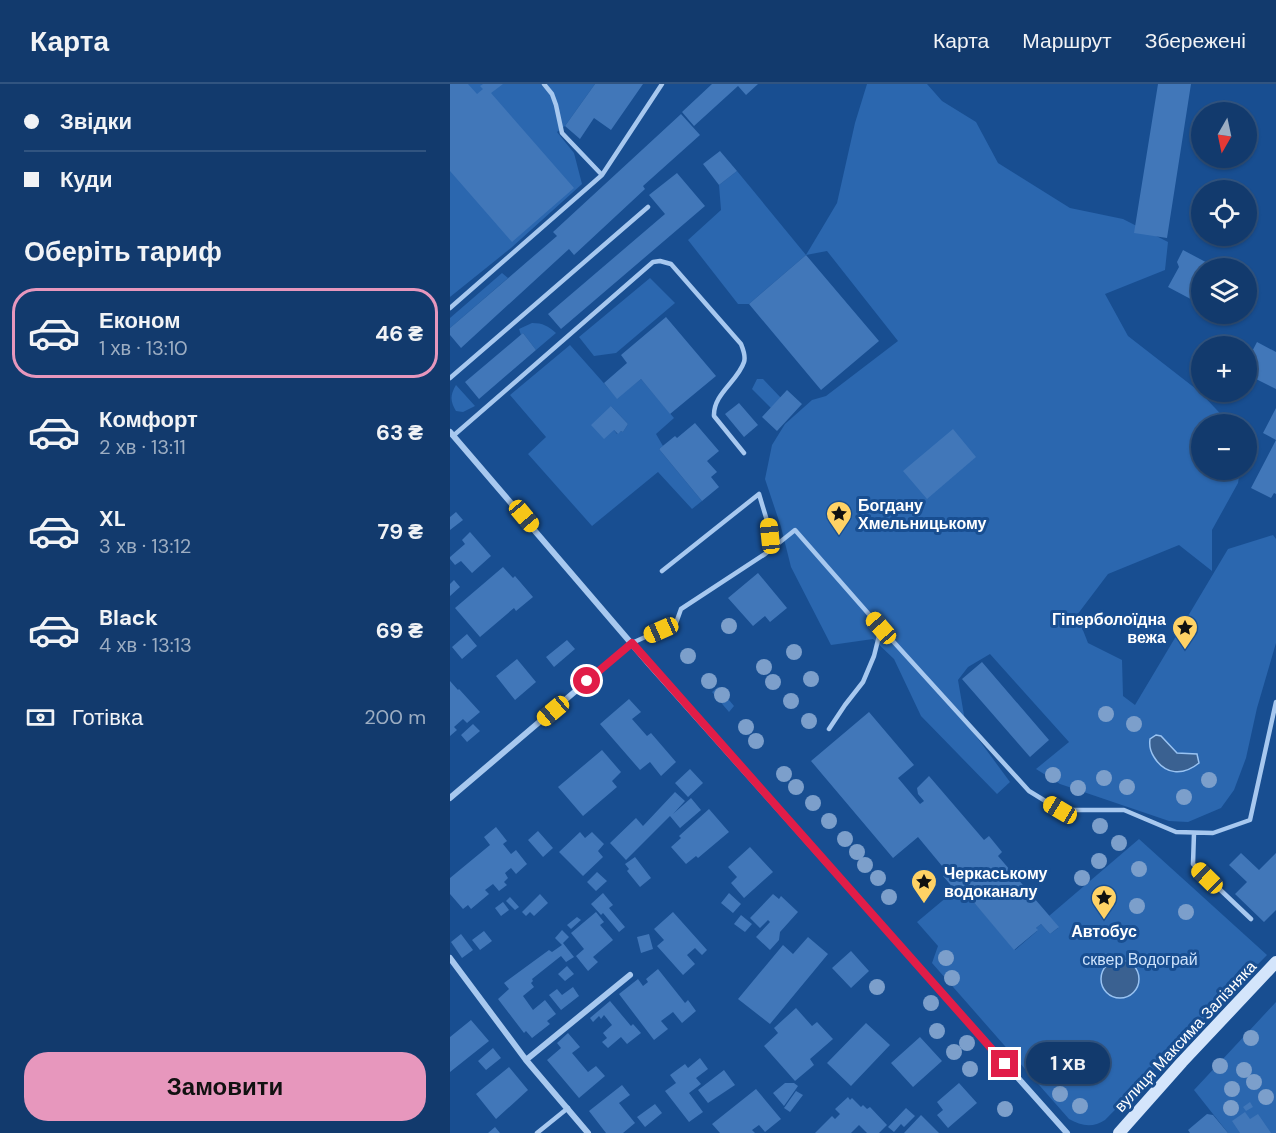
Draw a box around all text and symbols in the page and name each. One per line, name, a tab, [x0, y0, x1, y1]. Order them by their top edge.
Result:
text: Карта	[30, 23, 109, 60]
text: Карта	[933, 27, 989, 55]
text: Маршрут	[1022, 27, 1112, 55]
text: Збережені	[1145, 27, 1246, 55]
north arrow	[1191, 102, 1257, 168]
map controls	[1191, 102, 1257, 480]
text: Звідки	[60, 107, 132, 136]
text: Куди	[60, 165, 113, 194]
button: locate	[1191, 180, 1257, 246]
text: Оберіть тариф	[24, 234, 222, 269]
button: layers	[1191, 258, 1257, 324]
icon: car	[27, 306, 81, 360]
text: Економ	[99, 306, 181, 335]
text: 46 ₴	[375, 319, 423, 348]
text: 1 хв · 13:10	[99, 335, 188, 361]
button: +	[1191, 336, 1257, 402]
icon: car	[27, 405, 81, 459]
text: Комфорт	[99, 405, 198, 434]
button: −	[1191, 414, 1257, 480]
text: 63 ₴	[376, 418, 423, 447]
text: 2 хв · 13:11	[99, 434, 186, 460]
place label: Богдану Хмельницькому	[858, 495, 987, 534]
car	[506, 496, 542, 536]
place icon: Богдану Хмельницькому	[824, 499, 854, 537]
icon: car	[27, 504, 81, 558]
text: XL	[99, 504, 126, 533]
text: 79 ₴	[378, 517, 423, 546]
car	[759, 517, 781, 555]
text: 3 хв · 13:12	[99, 533, 191, 559]
icon: car	[27, 603, 81, 657]
text: Black	[99, 603, 158, 632]
car	[862, 609, 900, 647]
place label: Гіперболоїдна вежа	[1052, 609, 1166, 648]
place icon: Гіперболоїдна вежа	[1170, 613, 1200, 651]
car	[641, 614, 681, 646]
text: 69 ₴	[376, 616, 423, 645]
text: 4 хв · 13:13	[99, 632, 192, 658]
route start	[573, 667, 600, 694]
car	[533, 693, 573, 729]
icon: cash	[24, 701, 57, 734]
text: Готівка	[72, 703, 143, 732]
text: 200 m	[364, 704, 426, 730]
car	[1040, 793, 1080, 827]
car	[1188, 859, 1226, 897]
place label: Черкаському водоканалу	[944, 863, 1048, 902]
place icon: Черкаському водоканалу	[909, 867, 939, 905]
place icon: Автобус	[1089, 883, 1119, 921]
place label: Автобус	[1071, 921, 1137, 942]
park label: сквер Водограй	[1082, 949, 1198, 970]
street label: вулиця Максима Залізняка	[1110, 956, 1261, 1116]
callout: 1 хв	[1026, 1043, 1110, 1085]
route end	[991, 1050, 1018, 1077]
text: 1 хв	[1050, 1050, 1086, 1076]
button: Замовити	[24, 1052, 426, 1121]

